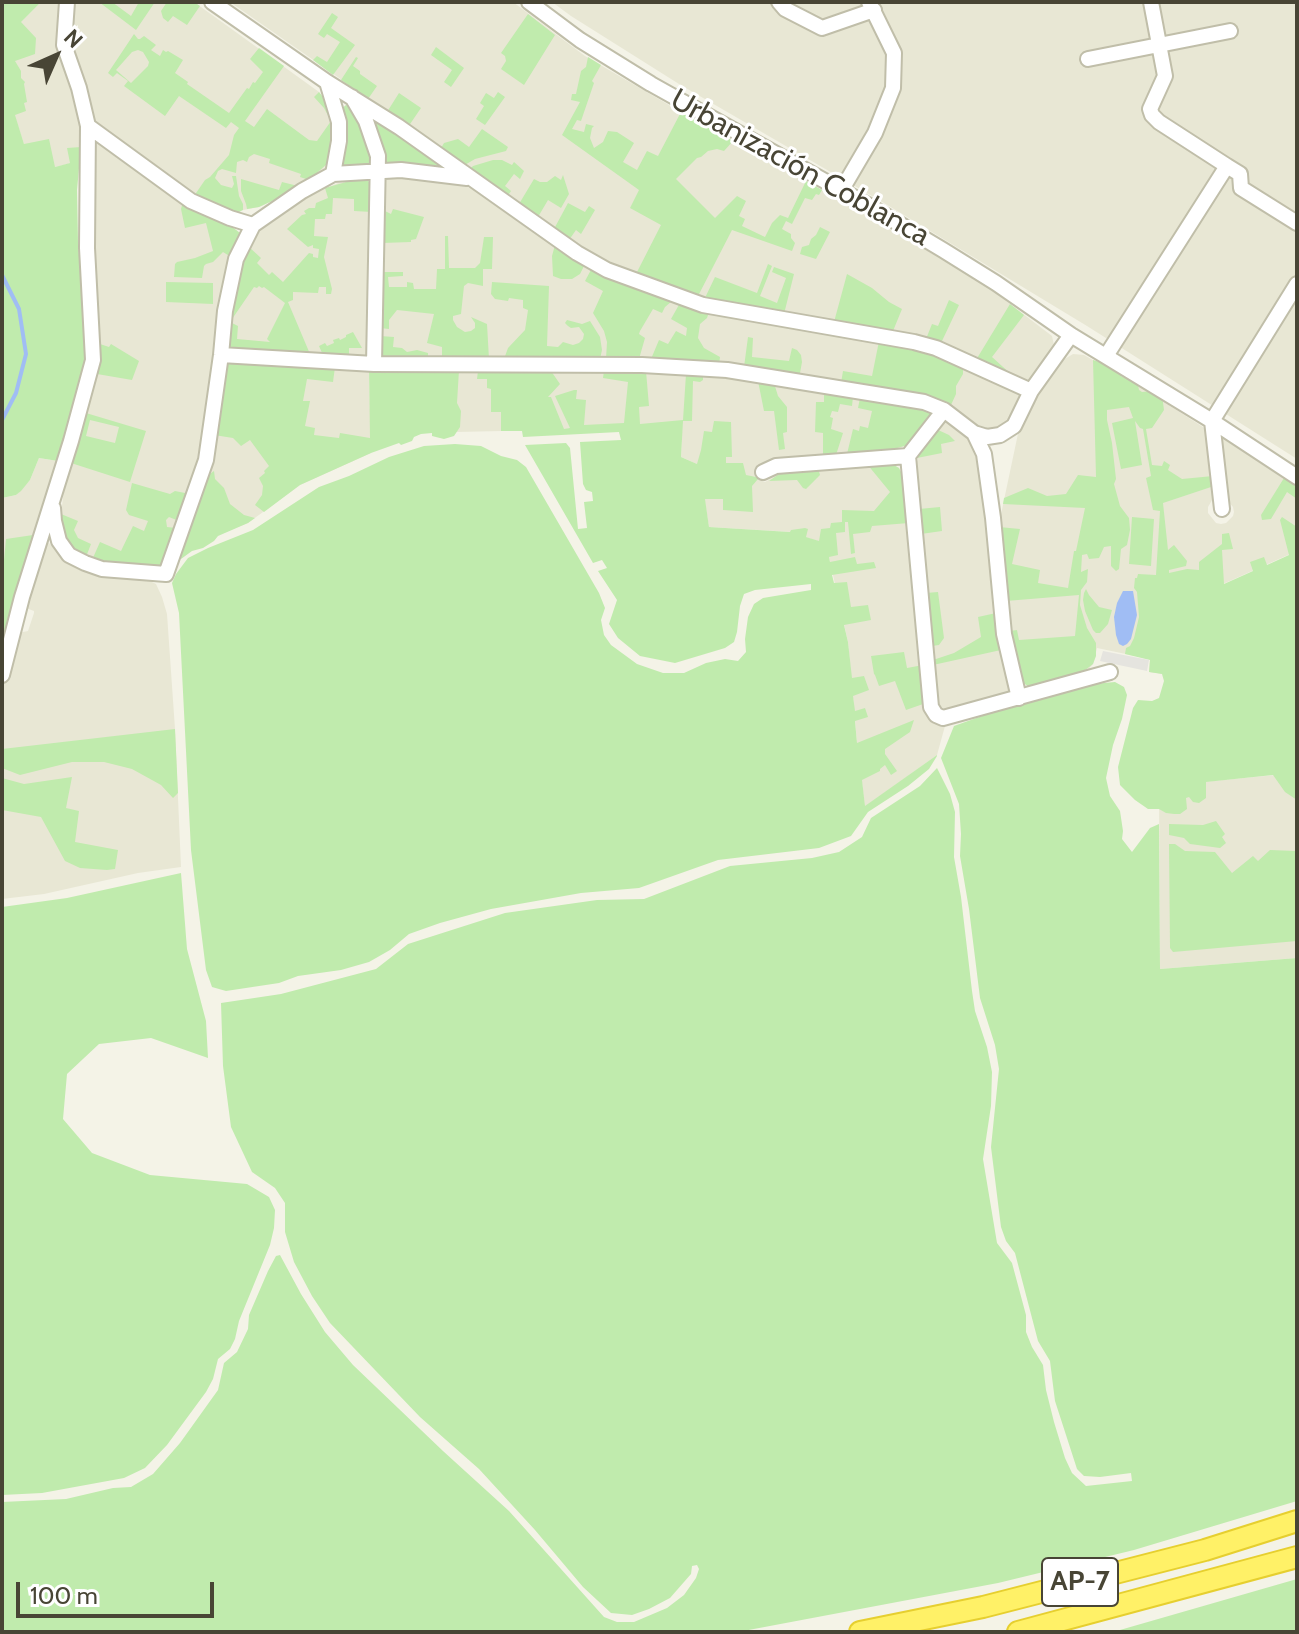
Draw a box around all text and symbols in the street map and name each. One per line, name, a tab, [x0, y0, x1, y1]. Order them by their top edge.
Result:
north arrow	[16, 16, 96, 96]
text: N	[58, 24, 88, 54]
street label: Urbanización Coblanca	[664, 82, 936, 254]
road number: AP-7	[1042, 1558, 1118, 1606]
scale bar	[20, 1566, 218, 1616]
text: 100 m	[30, 1581, 98, 1610]

